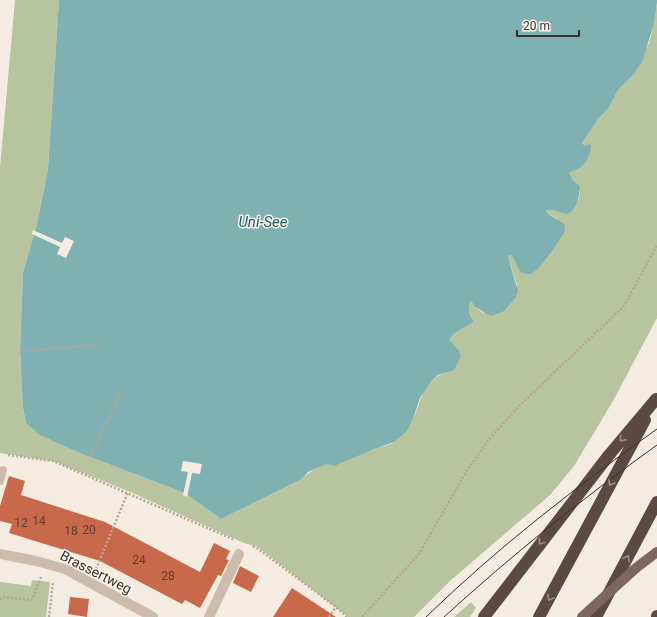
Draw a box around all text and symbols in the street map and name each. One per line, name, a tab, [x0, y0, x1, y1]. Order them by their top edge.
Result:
scale bar	[517, 12, 579, 38]
text: 20 m	[523, 19, 550, 33]
water label: Uni-See	[238, 213, 288, 231]
one-way arrow	[619, 435, 626, 442]
one-way arrow	[609, 479, 616, 486]
house number: 14	[32, 514, 46, 528]
house number: 12	[14, 516, 28, 530]
house number: 20	[82, 523, 96, 537]
house number: 18	[64, 524, 78, 538]
one-way arrow	[539, 537, 546, 544]
street label: Brassertweg	[58, 547, 134, 597]
house number: 24	[132, 553, 146, 567]
one-way arrow	[623, 555, 630, 562]
house number: 28	[161, 569, 175, 583]
one-way arrow	[547, 593, 555, 601]

